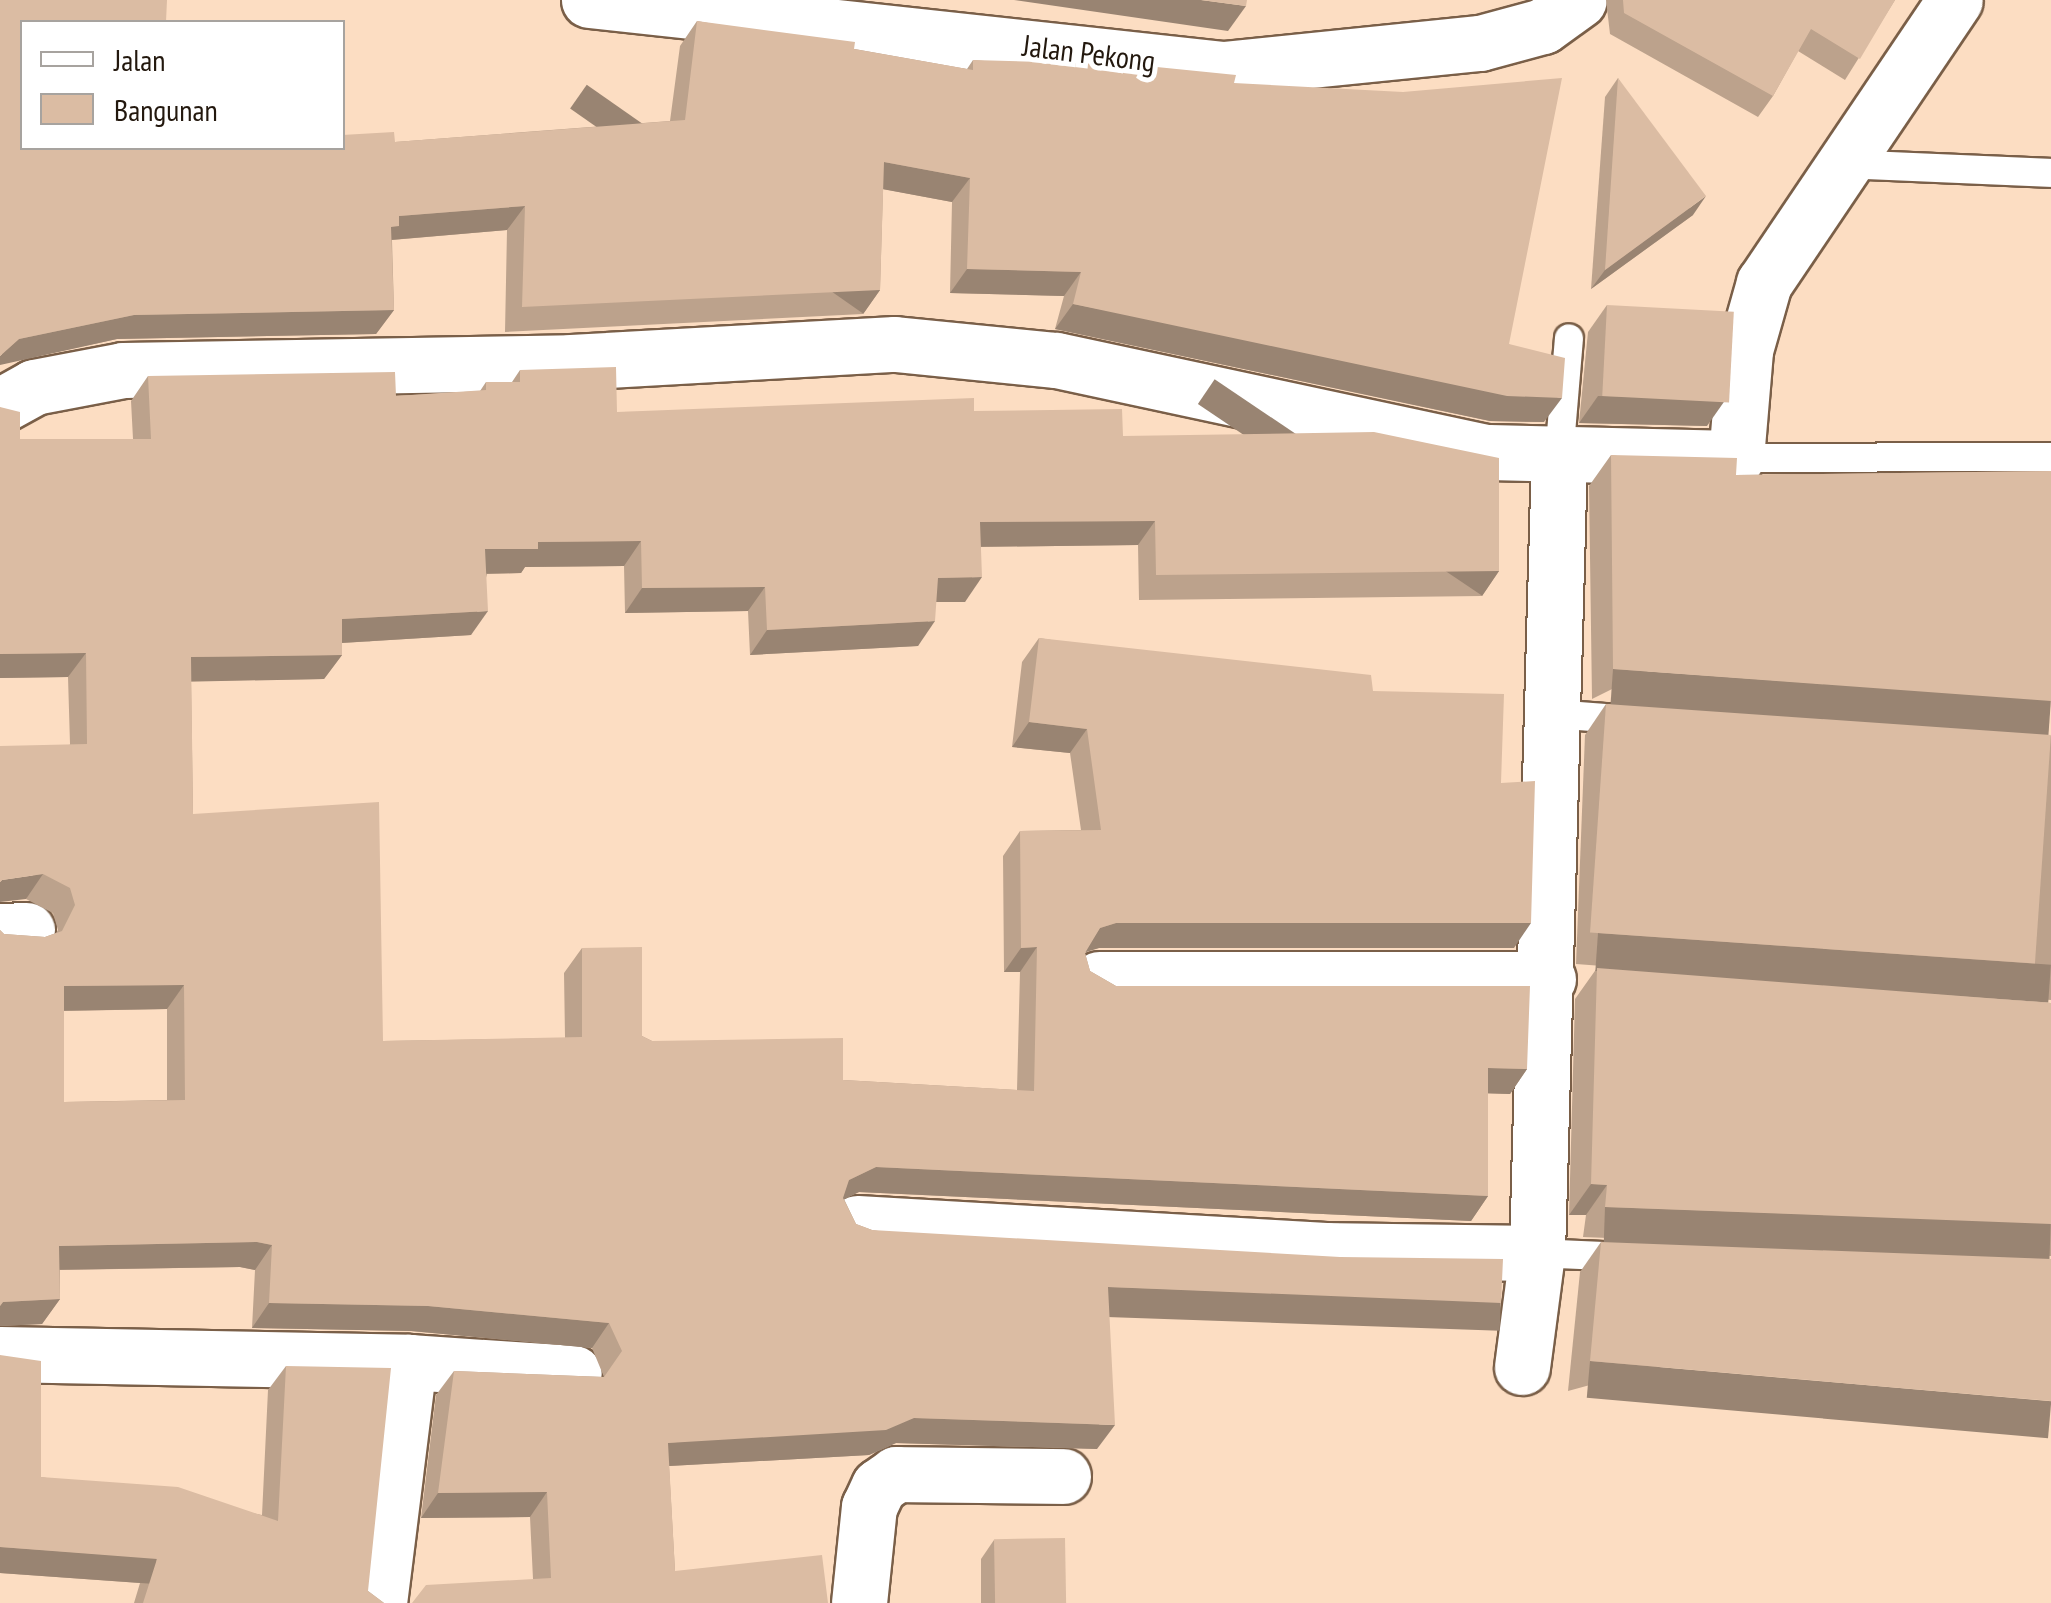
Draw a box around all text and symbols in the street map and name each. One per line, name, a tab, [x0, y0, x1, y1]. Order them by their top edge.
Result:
legend	[20, 20, 345, 150]
street label: Jalan Pekong	[1021, 27, 1157, 79]
text: Jalan	[114, 40, 165, 79]
text: Bangunan	[114, 90, 218, 129]

